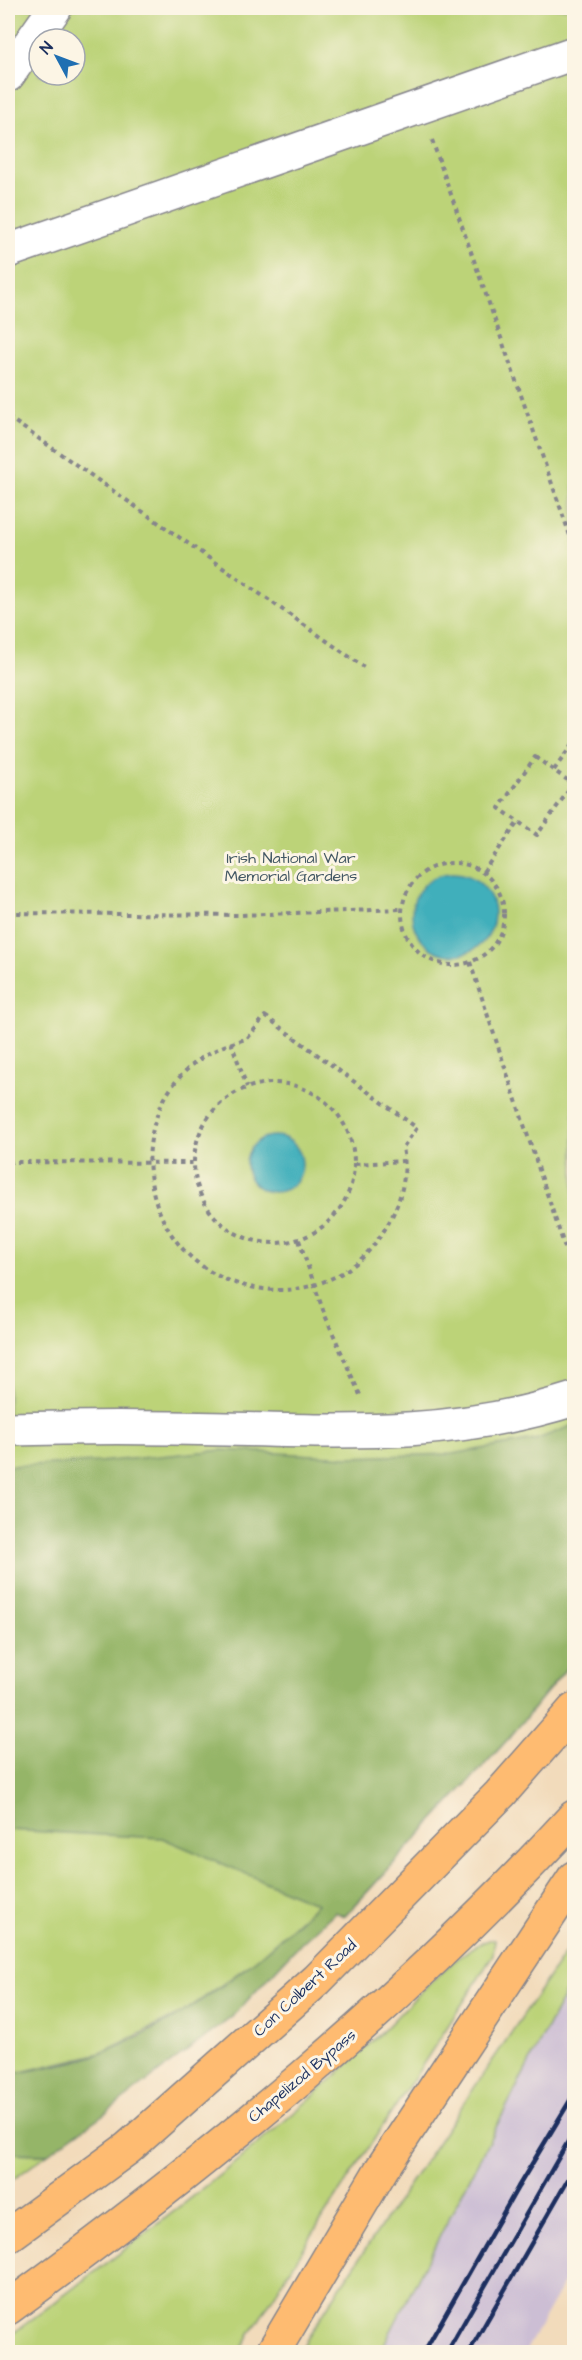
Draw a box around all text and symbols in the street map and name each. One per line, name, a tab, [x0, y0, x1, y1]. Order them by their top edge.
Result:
north arrow	[27, 27, 87, 87]
text: N	[35, 37, 58, 59]
park label: Irish National War Memorial Gardens	[225, 847, 357, 887]
street label: Con Colbert Road	[249, 1934, 361, 2042]
street label: Chapelizod Bypass	[243, 2024, 361, 2128]

